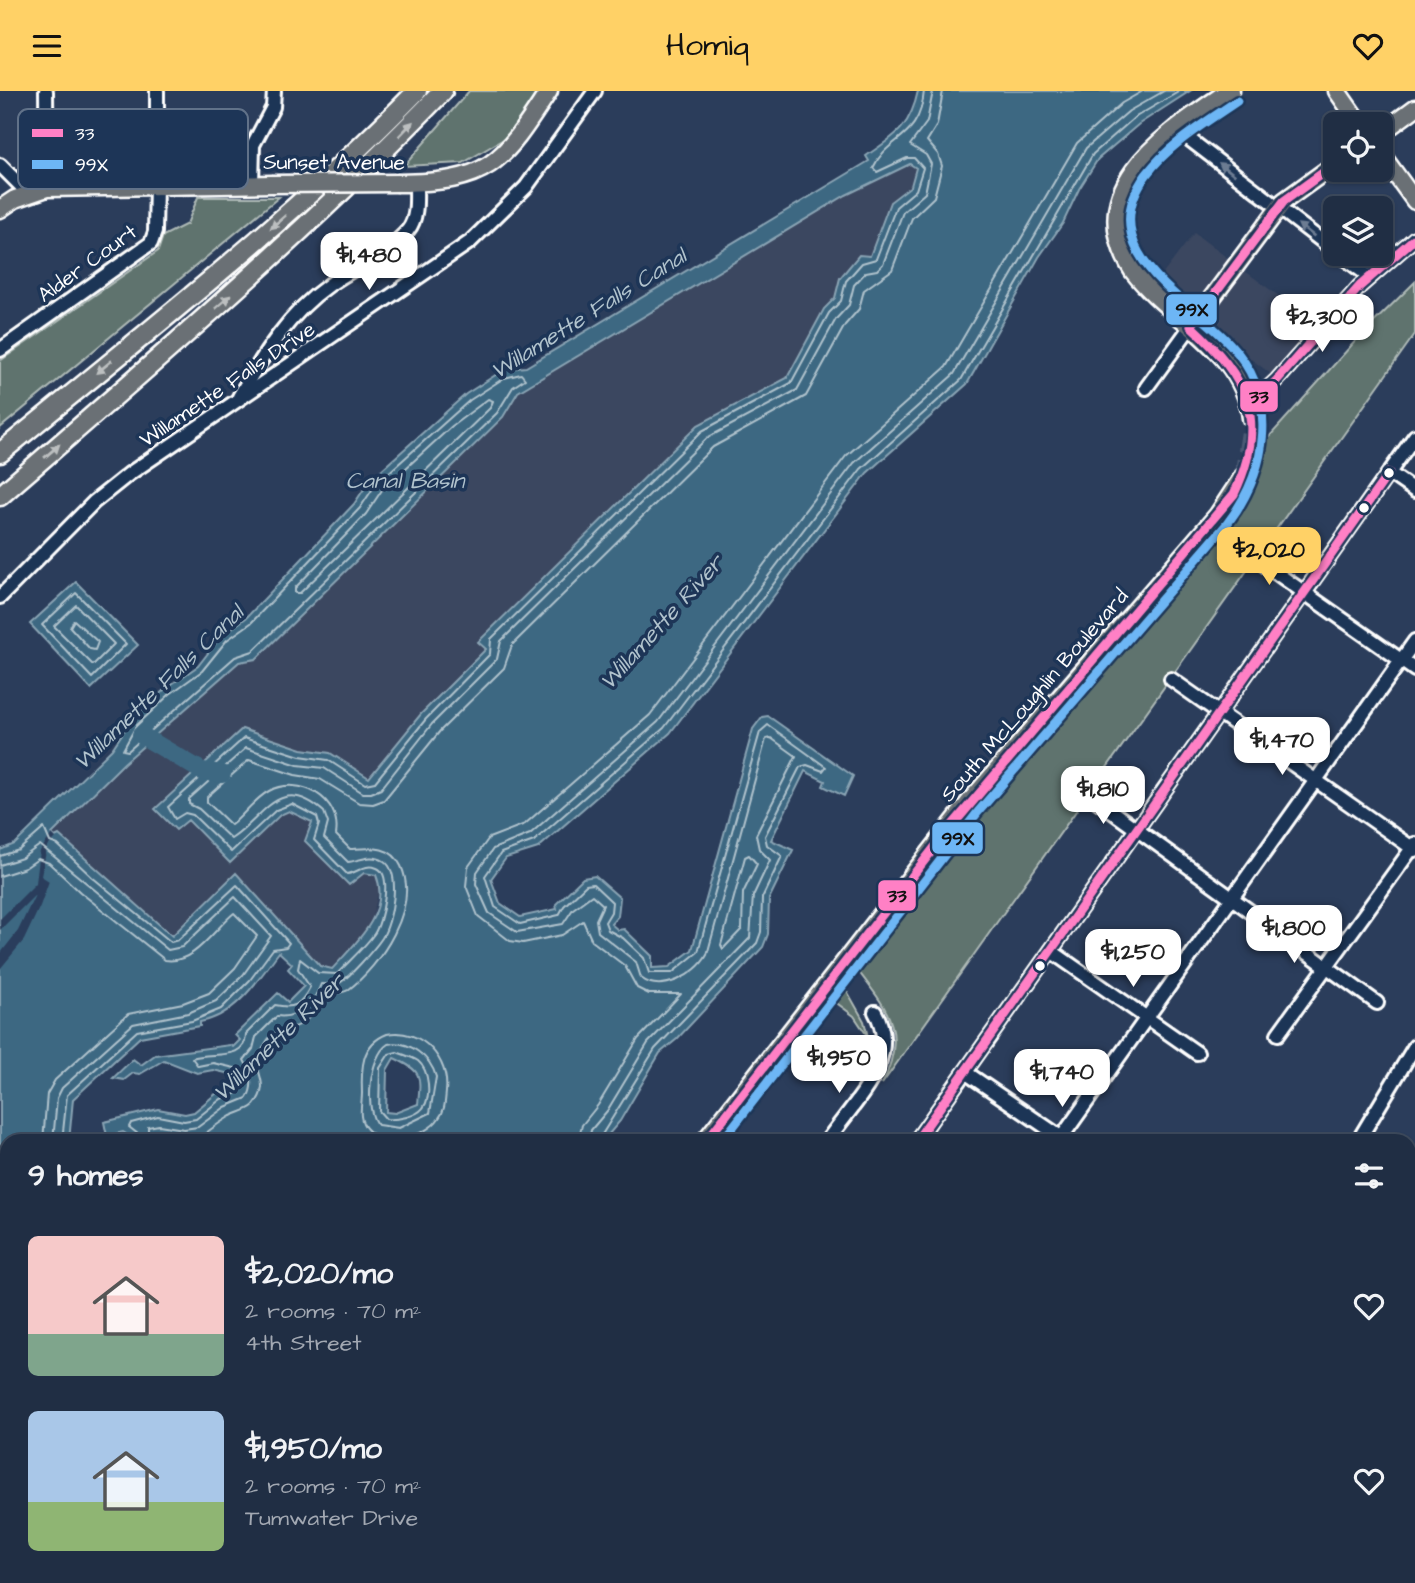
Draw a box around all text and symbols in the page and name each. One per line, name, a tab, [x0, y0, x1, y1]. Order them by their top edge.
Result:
text: Homiq	[666, 23, 749, 68]
icon: menu	[28, 27, 66, 65]
icon: heart	[1349, 27, 1387, 65]
legend	[18, 109, 248, 189]
map controls	[1323, 112, 1393, 266]
button: locate	[1323, 112, 1393, 182]
text: 33	[75, 121, 95, 148]
one-way arrow	[398, 121, 414, 138]
street label: Sunset Avenue	[263, 148, 405, 177]
text: 99X	[75, 152, 108, 179]
one-way arrow	[1218, 161, 1236, 176]
button: layers	[1323, 196, 1393, 266]
one-way arrow	[270, 214, 287, 229]
street label: Alder Court	[32, 217, 143, 309]
one-way arrow	[1298, 222, 1316, 237]
pin: $1,480	[312, 233, 426, 292]
text: $1,480	[337, 239, 401, 271]
water label: Willamette Falls Canal	[485, 239, 695, 387]
line badge: 99X	[1165, 293, 1218, 326]
one-way arrow	[214, 294, 232, 310]
pin: $2,300	[1265, 295, 1379, 354]
text: 99X	[1175, 297, 1209, 324]
text: $2,300	[1287, 301, 1357, 333]
street label: Willamette Falls Drive	[134, 315, 321, 454]
one-way arrow	[95, 360, 113, 375]
line badge: 33	[1239, 380, 1279, 413]
text: 33	[1248, 384, 1269, 411]
one-way arrow	[43, 444, 60, 459]
water label: Canal Basin	[346, 465, 467, 497]
unlabelled marker	[1382, 466, 1396, 480]
unlabelled marker	[1357, 501, 1371, 515]
pin: $2,020	[1212, 527, 1326, 587]
text: $2,020	[1233, 534, 1305, 566]
water label: Willamette River	[592, 546, 733, 697]
street label: South McLoughlin Boulevard	[934, 582, 1137, 809]
water label: Willamette Falls Canal	[67, 596, 253, 777]
pin: $1,470	[1225, 717, 1339, 777]
text: $1,470	[1250, 724, 1314, 756]
pin: $1,810	[1046, 767, 1160, 826]
text: $1,810	[1077, 773, 1129, 805]
line badge: 99X	[931, 821, 984, 855]
text: 99X	[941, 826, 975, 853]
line badge: 33	[877, 879, 917, 912]
text: 33	[886, 883, 907, 910]
pin: $1,800	[1237, 905, 1351, 965]
text: $1,800	[1262, 912, 1326, 944]
pin: $1,250	[1076, 929, 1190, 989]
text: $1,250	[1101, 936, 1165, 968]
unlabelled marker	[1033, 959, 1047, 973]
water label: Willamette River	[206, 965, 353, 1109]
pin: $1,950	[782, 1035, 896, 1095]
text: $1,950	[807, 1042, 871, 1074]
pin: $1,740	[1005, 1049, 1119, 1109]
text: $1,740	[1030, 1056, 1094, 1088]
text: 9 homes	[28, 1155, 143, 1197]
icon: filters	[1350, 1157, 1388, 1195]
text: $2,020/mo	[245, 1253, 393, 1295]
icon: home	[84, 1264, 168, 1348]
icon: heart	[1350, 1287, 1388, 1325]
text: 2 rooms · 70 m²	[245, 1295, 421, 1327]
text: 4th Street	[245, 1327, 362, 1359]
text: $1,950/mo	[245, 1428, 382, 1470]
icon: home	[84, 1439, 168, 1523]
icon: heart	[1350, 1462, 1388, 1500]
text: 2 rooms · 70 m²	[245, 1470, 421, 1502]
text: Tumwater Drive	[245, 1502, 418, 1534]

